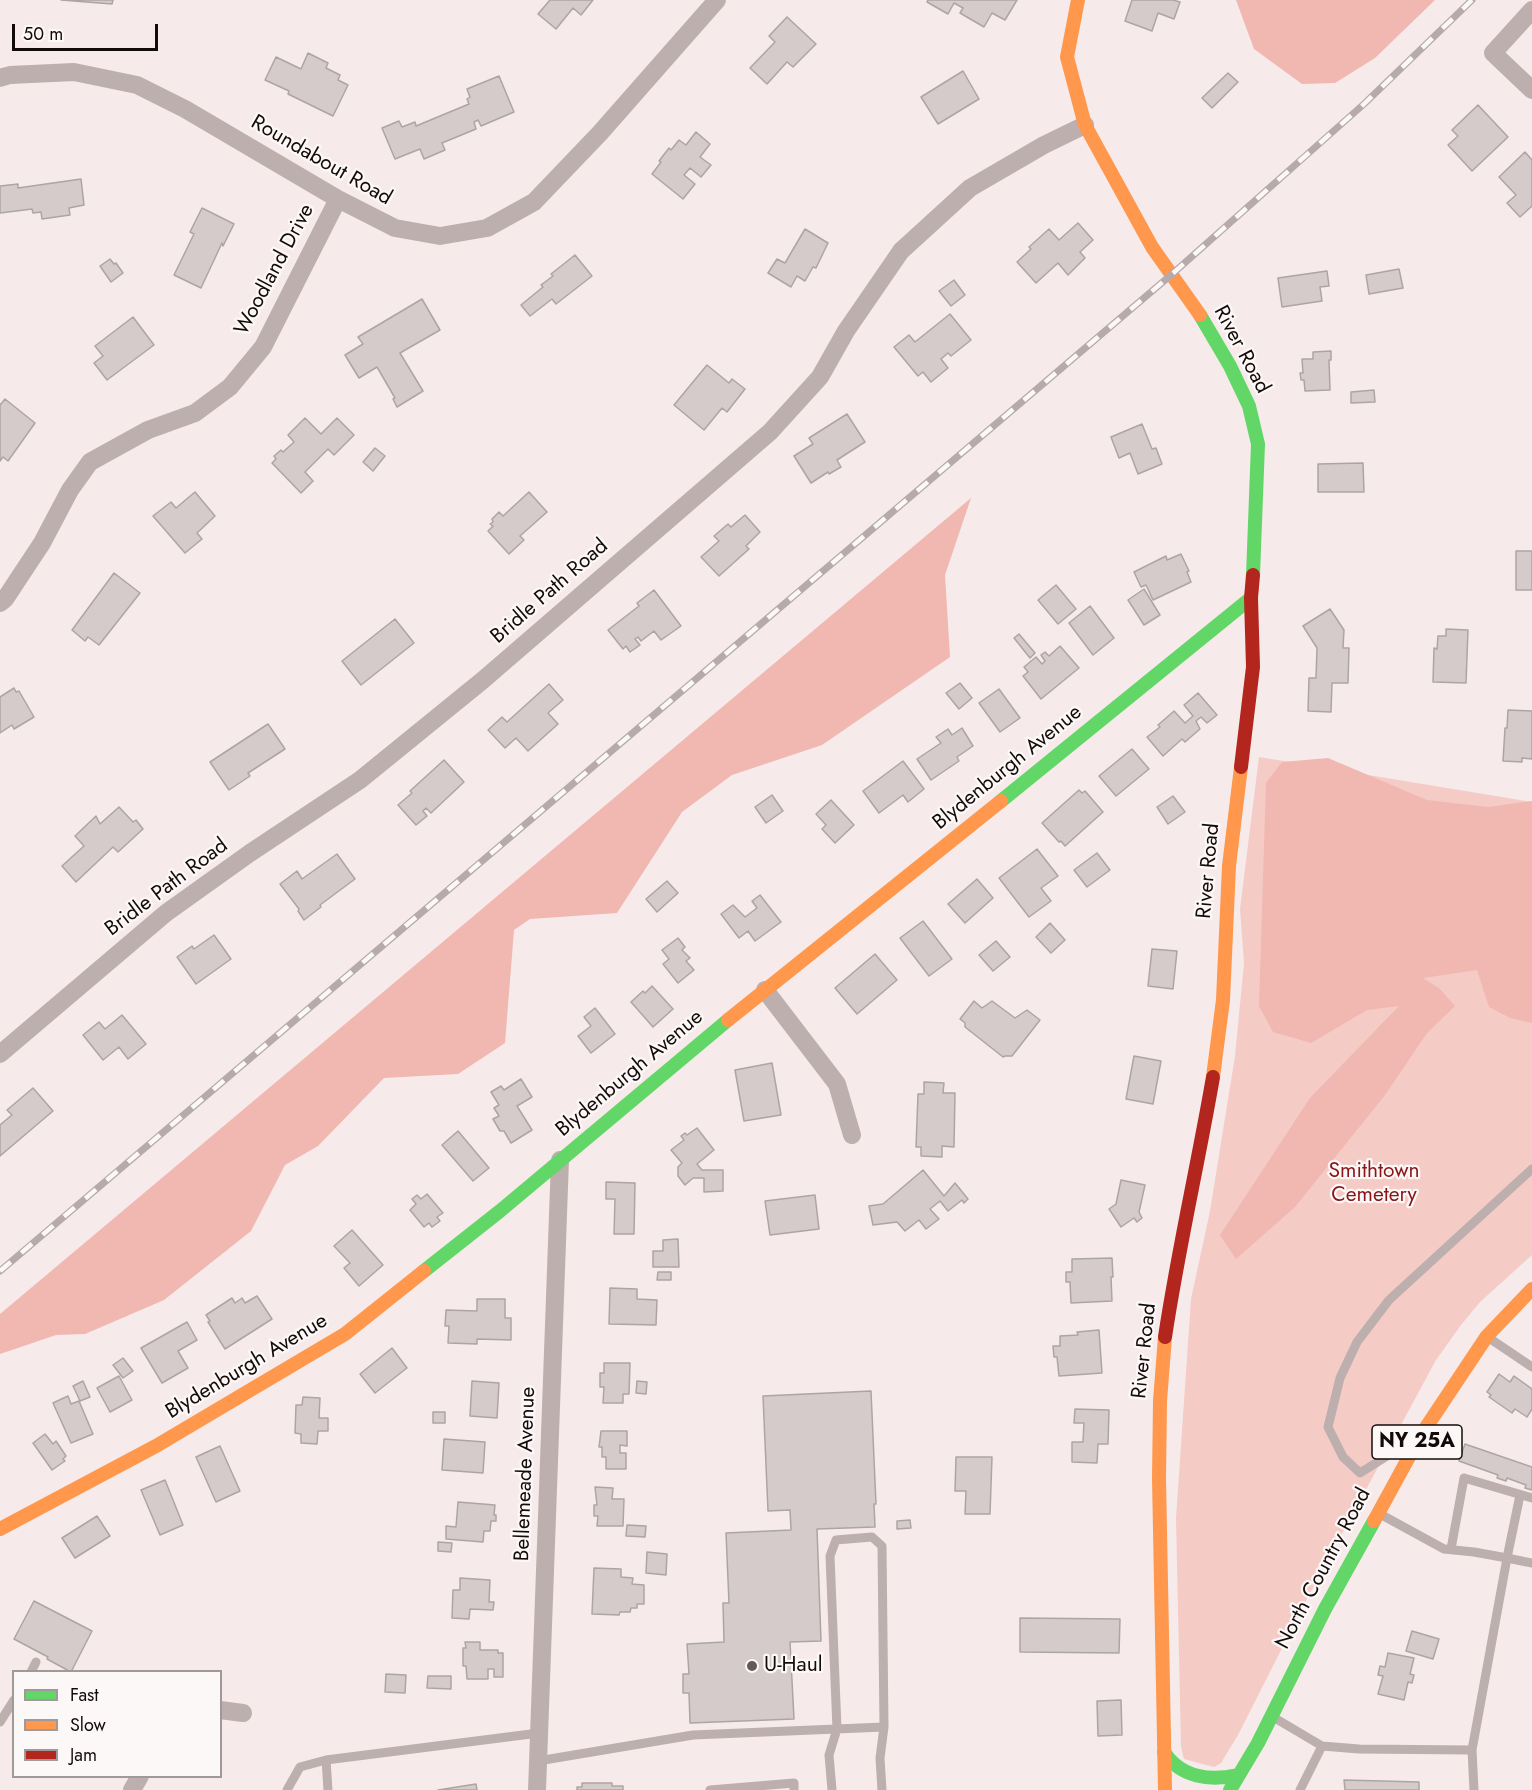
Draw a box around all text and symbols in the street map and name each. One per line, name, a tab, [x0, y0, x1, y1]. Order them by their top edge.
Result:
scale bar	[15, 12, 160, 50]
text: 50 m	[23, 21, 63, 47]
street label: Roundabout Road	[246, 110, 396, 212]
street label: Woodland Drive	[230, 200, 320, 340]
street label: River Road	[1207, 302, 1275, 398]
street label: Bridle Path Road	[486, 534, 614, 650]
street label: Blydenburgh Avenue	[928, 700, 1088, 836]
street label: River Road	[1192, 822, 1226, 920]
street label: Bridle Path Road	[101, 834, 233, 942]
street label: Blydenburgh Avenue	[551, 1005, 709, 1143]
park label: Smithtown Cemetery	[1329, 1159, 1419, 1209]
street label: River Road	[1127, 1302, 1163, 1400]
street label: Blydenburgh Avenue	[162, 1309, 332, 1425]
street label: Bellemeade Avenue	[510, 1386, 542, 1562]
road number: NY 25A	[1372, 1425, 1462, 1459]
street label: North Country Road	[1271, 1484, 1377, 1654]
place label: U-Haul	[764, 1653, 823, 1679]
marker: U-Haul	[745, 1659, 759, 1673]
legend	[12, 1670, 222, 1778]
text: Fast	[70, 1682, 99, 1708]
text: Slow	[70, 1712, 106, 1738]
text: Jam	[70, 1742, 97, 1768]

